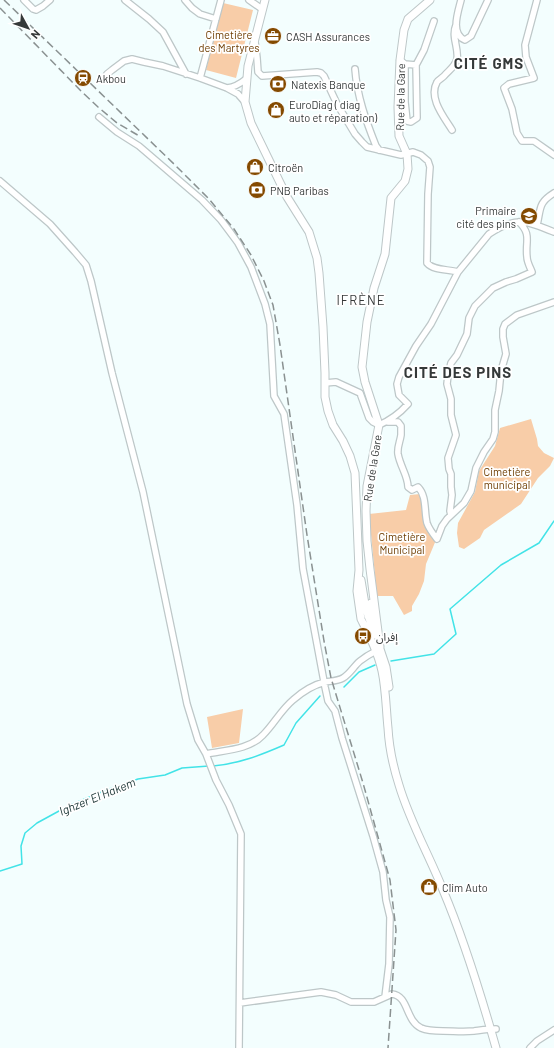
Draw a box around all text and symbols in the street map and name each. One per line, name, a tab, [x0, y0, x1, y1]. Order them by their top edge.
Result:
north arrow	[8, 8, 48, 48]
office icon: CASH Assurances	[263, 26, 283, 46]
text: N	[29, 28, 43, 42]
park label: Cimetière des Martyres	[199, 28, 259, 54]
place label: CASH Assurances	[286, 30, 370, 43]
district label: CITÉ GMS	[454, 54, 524, 72]
street label: Rue de la Gare	[393, 63, 407, 131]
station icon: Akbou	[73, 68, 93, 88]
place label: Akbou	[96, 72, 126, 85]
bank icon: Natexis Banque	[268, 74, 288, 94]
place label: Natexis Banque	[291, 78, 365, 91]
place label: EuroDiag ( diag auto et réparation)	[289, 98, 377, 124]
shop icon: EuroDiag ( diag auto et réparation)	[266, 100, 286, 120]
shop icon: Citroën	[245, 157, 265, 177]
place label: Citroën	[268, 161, 303, 174]
bank icon: PNB Paribas	[247, 180, 267, 200]
place label: PNB Paribas	[270, 184, 329, 197]
place label: Primaire cité des pins	[456, 204, 516, 230]
school or university icon: Primaire cité des pins	[519, 206, 539, 226]
district label: IFRÈNE	[336, 292, 386, 308]
district label: CITÉ DES PINS	[404, 363, 512, 381]
street label: Rue de la Gare	[360, 434, 384, 502]
park label: Cimetière municipal	[484, 465, 531, 491]
park label: Cimetière Municipal	[379, 530, 426, 556]
bus stop icon: إفران	[353, 626, 373, 646]
place label: إفران	[376, 630, 398, 645]
water label: Ighzer El Hakem	[57, 774, 137, 818]
shop icon: Clim Auto	[419, 877, 439, 897]
place label: Clim Auto	[442, 881, 488, 894]

